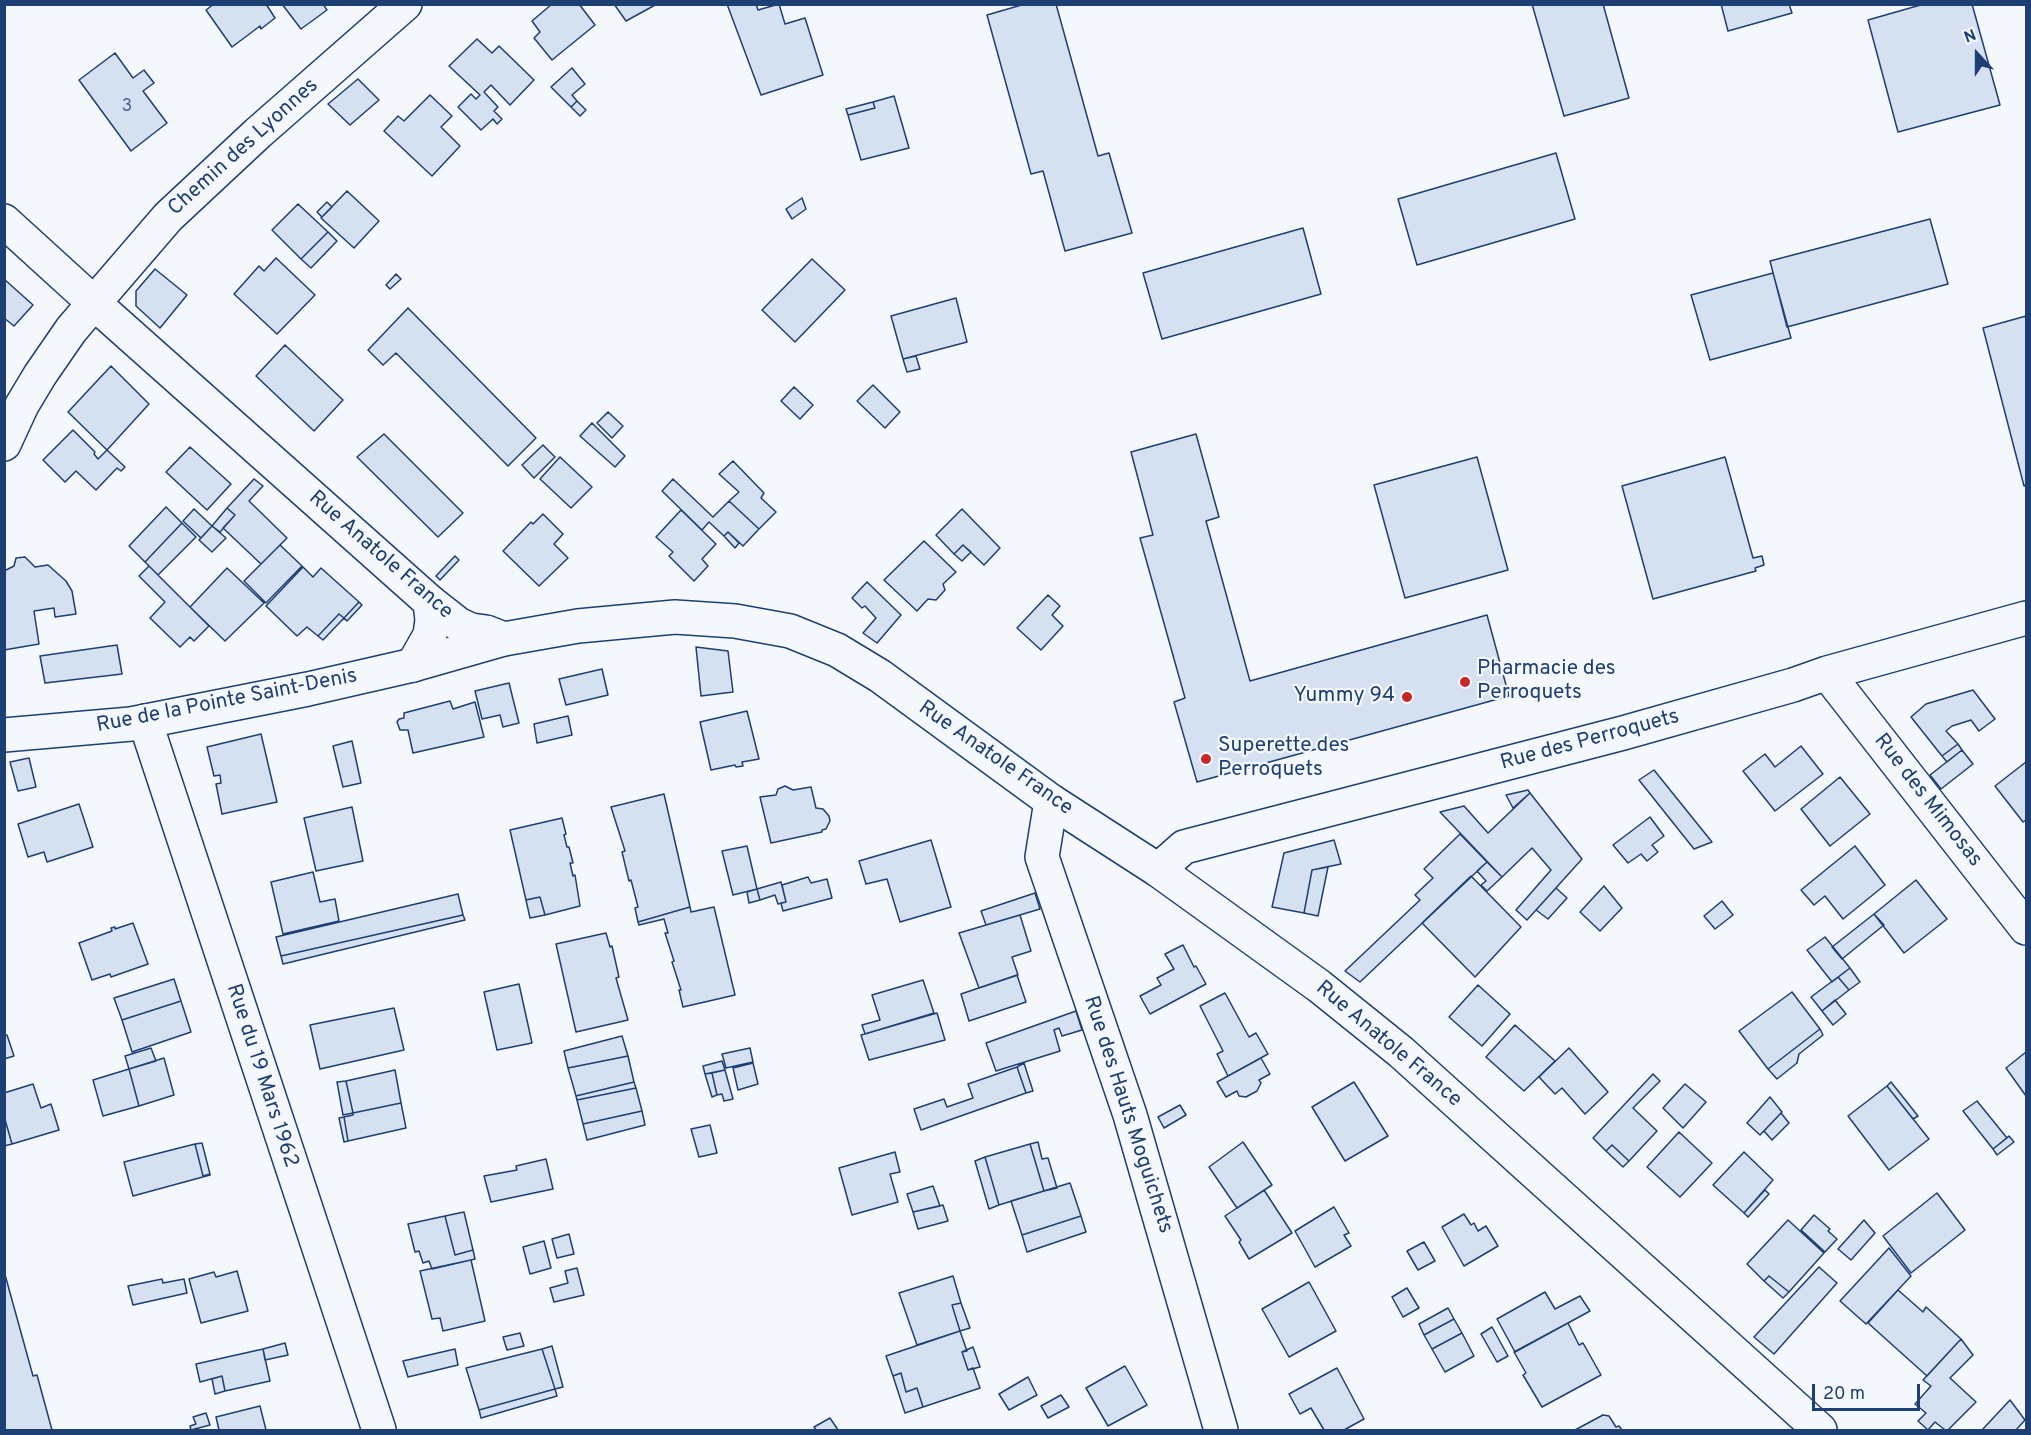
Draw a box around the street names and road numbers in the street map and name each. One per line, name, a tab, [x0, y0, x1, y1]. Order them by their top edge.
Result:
street label: Chemin des Lyonnes	[164, 74, 324, 222]
street label: Rue Anatole France	[303, 486, 457, 626]
street label: Rue de la Pointe Saint-Denis	[94, 664, 360, 740]
street label: Rue Anatole France	[913, 696, 1077, 822]
street label: Rue des Perroquets	[1498, 705, 1682, 777]
street label: Rue des Mimosas	[1867, 730, 1987, 872]
street label: Rue Anatole France	[1310, 977, 1466, 1113]
street label: Rue du 19 Mars 1962	[219, 981, 303, 1171]
street label: Rue des Hauts Moguichets	[1077, 993, 1177, 1237]

